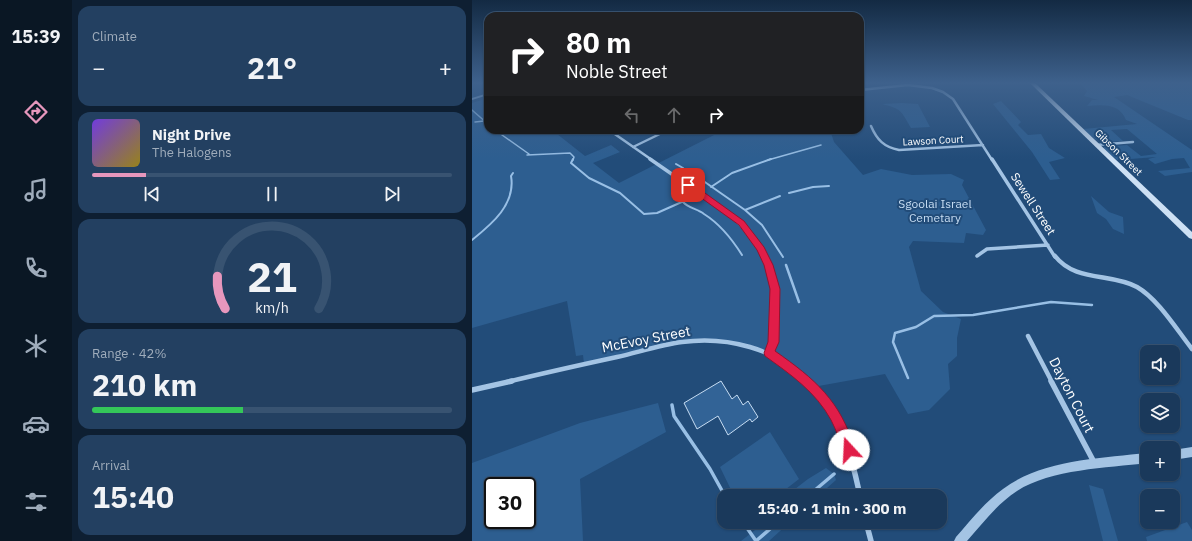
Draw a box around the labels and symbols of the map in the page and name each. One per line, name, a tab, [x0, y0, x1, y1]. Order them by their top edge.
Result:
street label: Gibson Street	[1092, 126, 1146, 179]
street label: Lawson Court	[902, 132, 964, 149]
pin	[671, 168, 705, 202]
street label: Sewell Street	[1008, 170, 1059, 238]
park label: Sgoolai Israel Cemetary	[898, 196, 972, 225]
street label: McEvoy Street	[600, 322, 692, 356]
street label: Dayton Court	[1045, 354, 1099, 436]
position arrow	[828, 429, 870, 471]
speed limit sign: 30	[484, 477, 536, 529]

